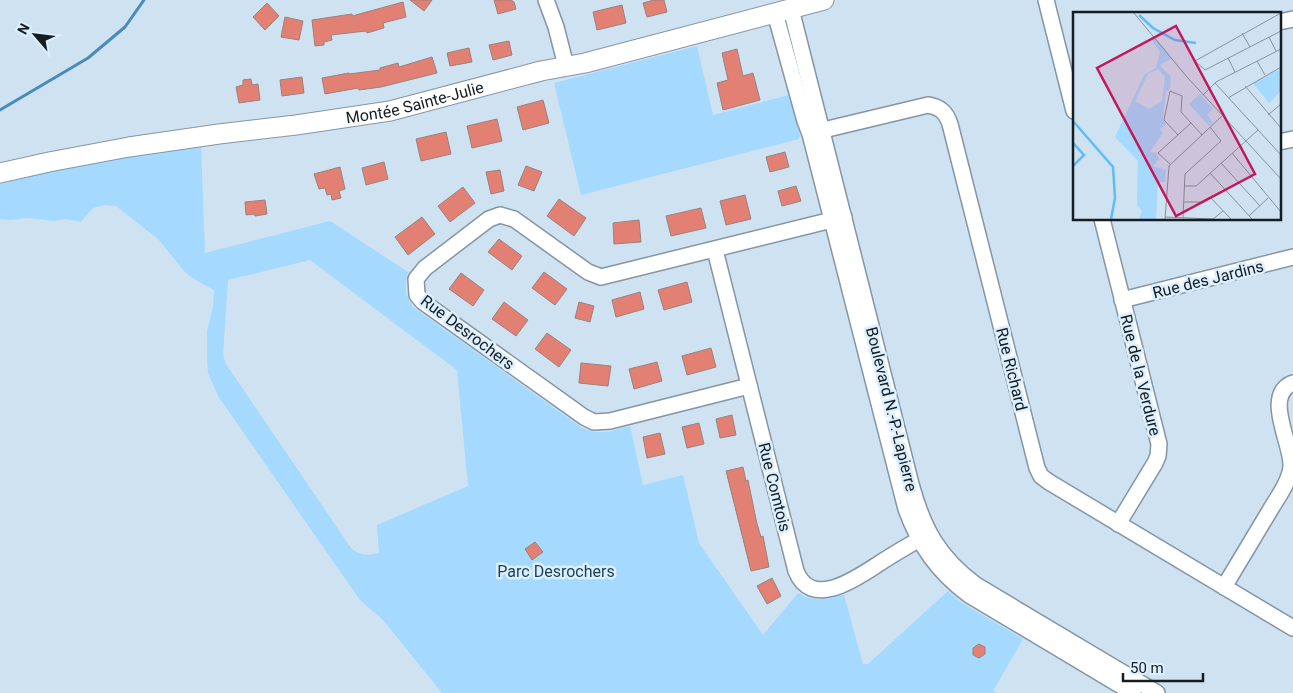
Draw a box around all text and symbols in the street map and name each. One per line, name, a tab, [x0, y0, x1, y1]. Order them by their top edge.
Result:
north arrow	[10, 10, 60, 60]
inset map	[1073, 12, 1280, 220]
text: N	[14, 21, 33, 37]
street label: Montée Sainte-Julie	[344, 78, 486, 127]
street label: Rue des Jardins	[1151, 257, 1266, 302]
street label: Rue Desrochers	[417, 291, 518, 374]
street label: Rue de la Verdure	[1116, 312, 1165, 438]
street label: Boulevard N.-P.-Lapierre	[862, 325, 921, 493]
street label: Rue Richard	[992, 326, 1031, 413]
street label: Rue Comtois	[754, 441, 795, 534]
park label: Parc Desrochers	[497, 562, 615, 581]
scale bar	[1123, 650, 1203, 682]
text: 50 m	[1130, 659, 1164, 677]

